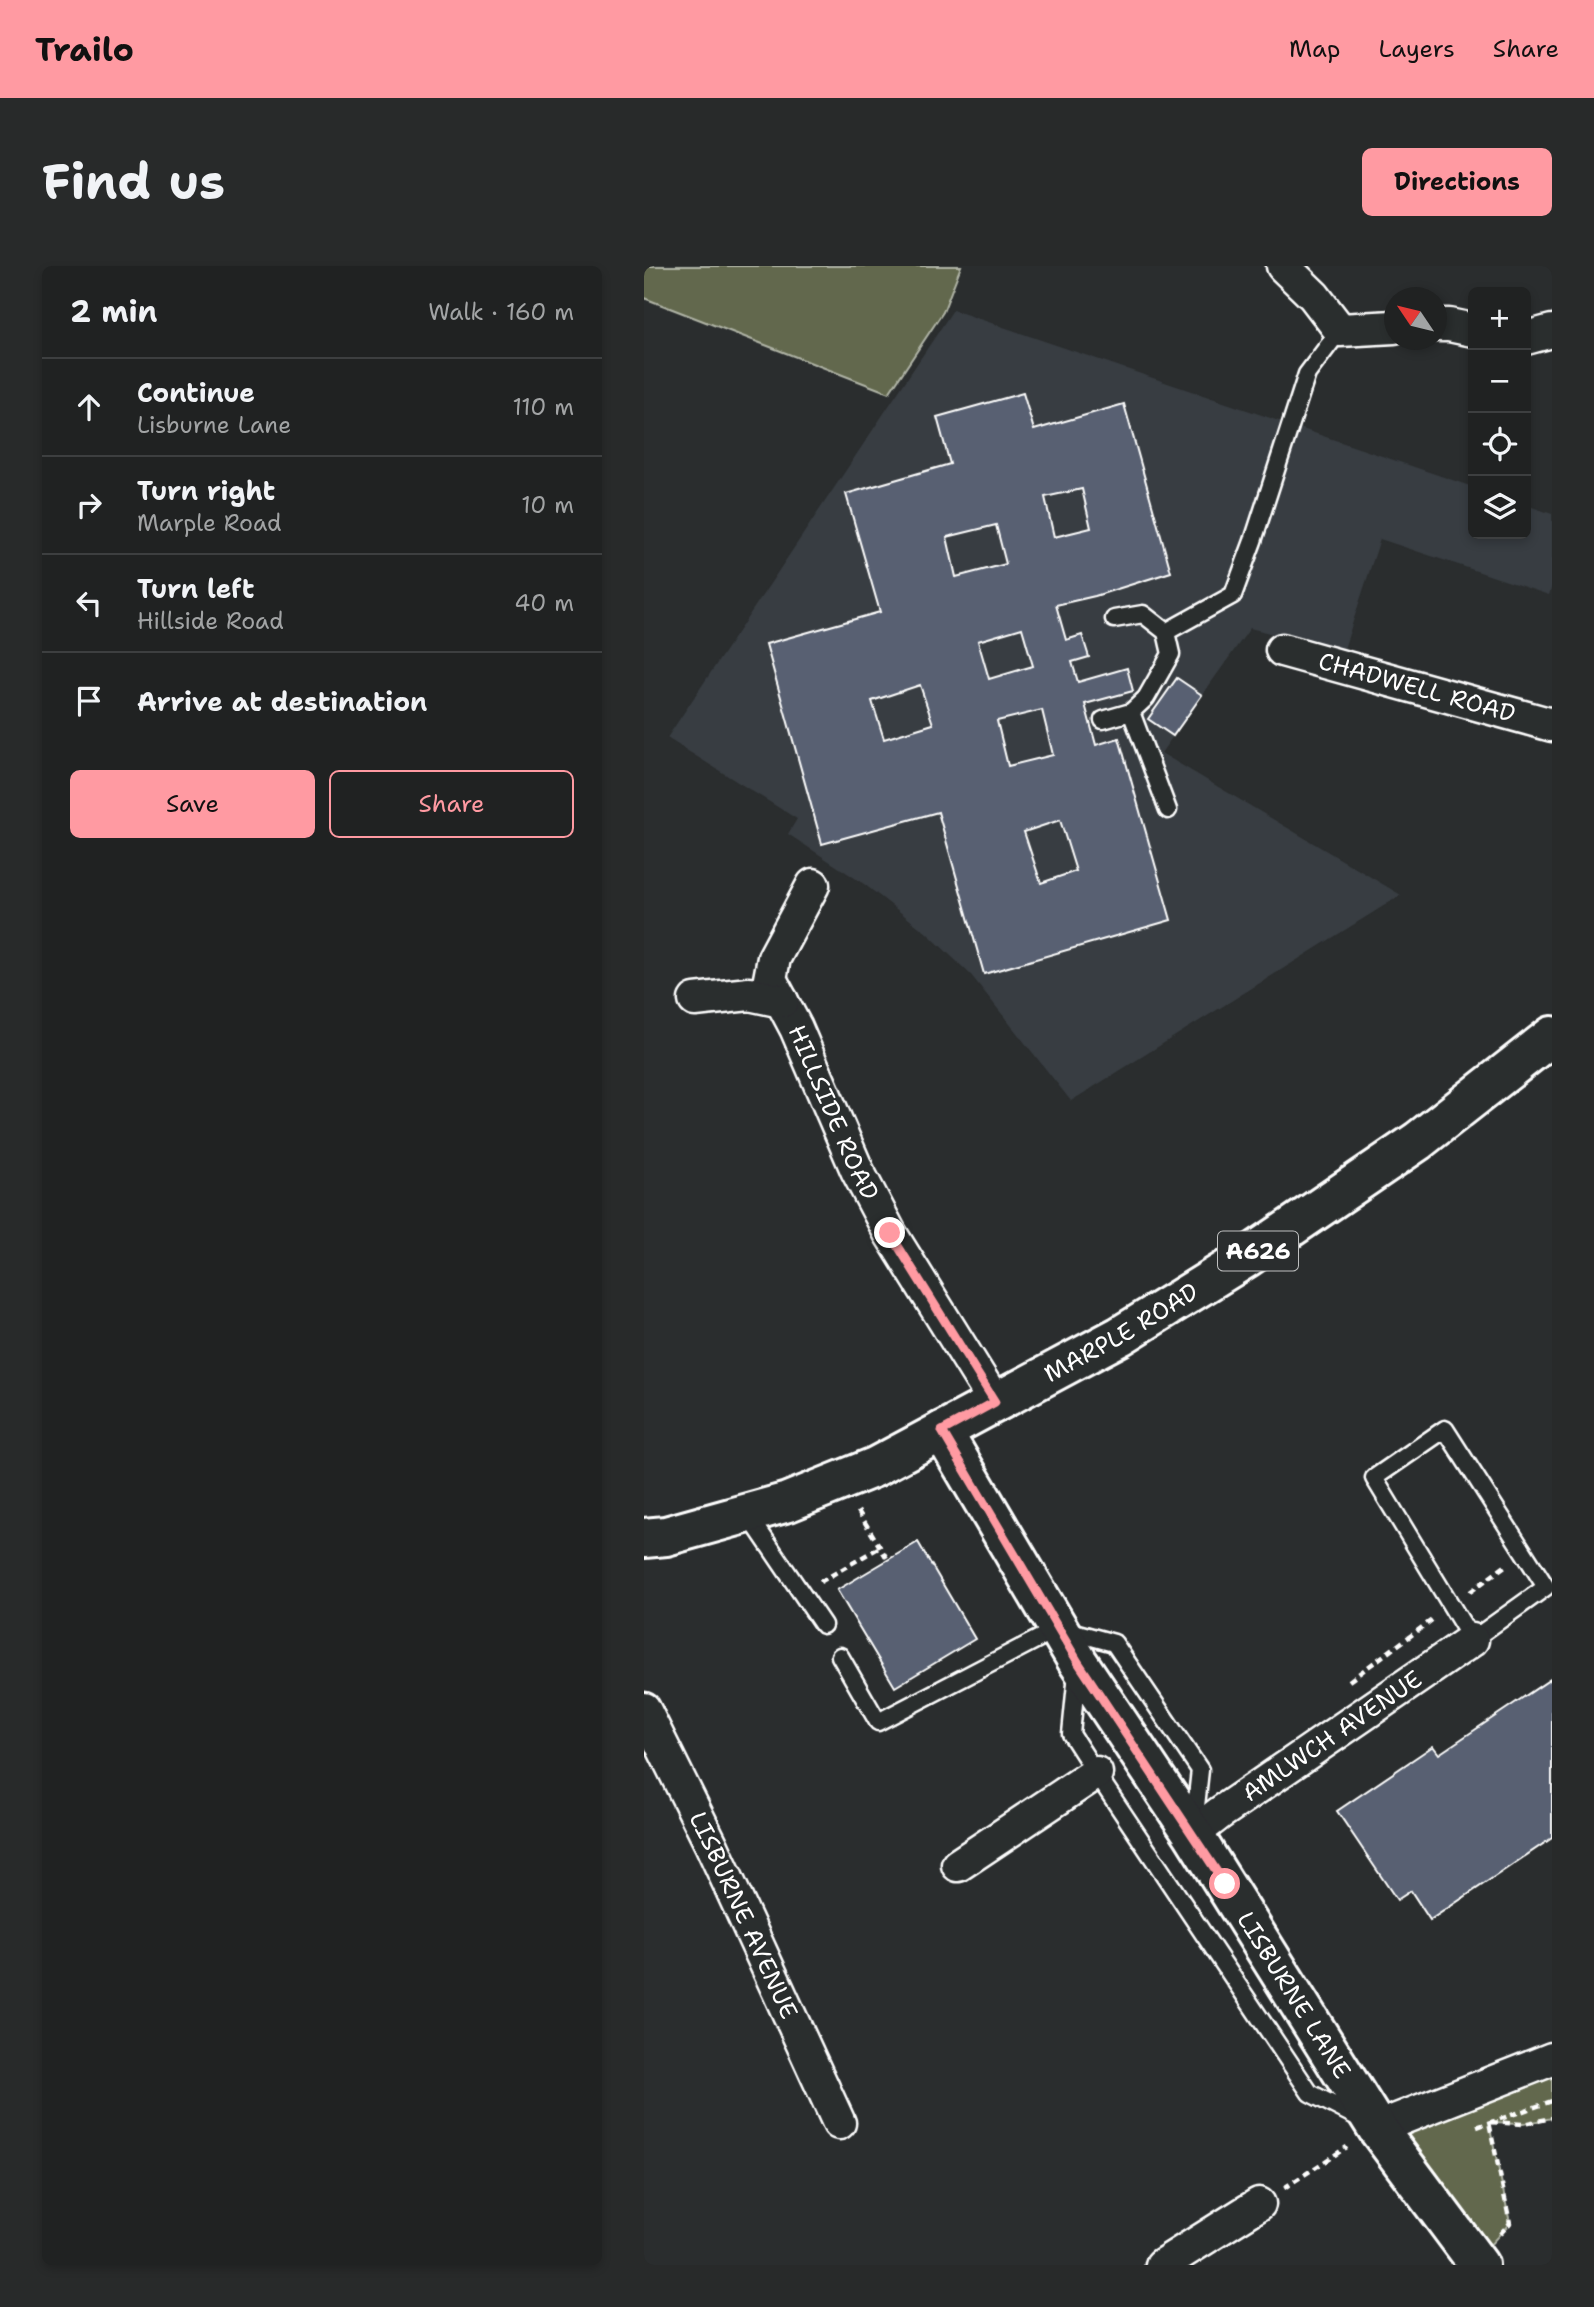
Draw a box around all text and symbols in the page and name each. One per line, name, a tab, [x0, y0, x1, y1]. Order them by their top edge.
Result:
text: Trailo	[35, 27, 134, 72]
text: Map	[1289, 33, 1340, 65]
text: Layers	[1378, 33, 1455, 65]
text: Share	[1493, 33, 1559, 65]
button: Directions	[1362, 148, 1552, 216]
text: Find us	[42, 149, 225, 215]
north arrow	[1384, 287, 1447, 350]
map controls	[1468, 287, 1531, 539]
button: +	[1468, 287, 1531, 350]
text: 2 min	[70, 291, 157, 332]
text: Walk · 160 m	[428, 297, 574, 327]
button: −	[1468, 350, 1531, 413]
text: Continue	[137, 375, 255, 410]
icon: ahead	[70, 388, 108, 426]
text: 110 m	[512, 392, 574, 422]
text: Lisburne Lane	[137, 410, 291, 440]
button: locate	[1468, 413, 1531, 476]
text: Turn right	[137, 473, 275, 508]
button: layers	[1468, 476, 1531, 539]
icon: right	[70, 486, 108, 524]
text: 10 m	[521, 490, 574, 520]
text: Marple Road	[137, 508, 282, 538]
text: Turn left	[137, 571, 254, 606]
icon: left	[70, 584, 108, 622]
text: 40 m	[514, 588, 574, 618]
text: Hillside Road	[137, 606, 284, 636]
street label: CHADWELL ROAD	[1315, 645, 1519, 730]
icon: arrive	[70, 682, 108, 720]
text: Arrive at destination	[137, 684, 427, 719]
button: Save	[70, 770, 315, 838]
button: Share	[329, 770, 574, 838]
street label: HILLSIDE ROAD	[781, 1020, 886, 1206]
route end	[874, 1217, 905, 1248]
road number: A626	[1218, 1232, 1298, 1270]
street label: MARPLE ROAD	[1038, 1275, 1204, 1390]
street label: AMLWCH AVENUE	[1236, 1663, 1428, 1809]
street label: LISBURNE AVENUE	[682, 1806, 805, 2024]
route start	[1209, 1868, 1240, 1899]
street label: LISBURNE LANE	[1230, 1906, 1358, 2085]

